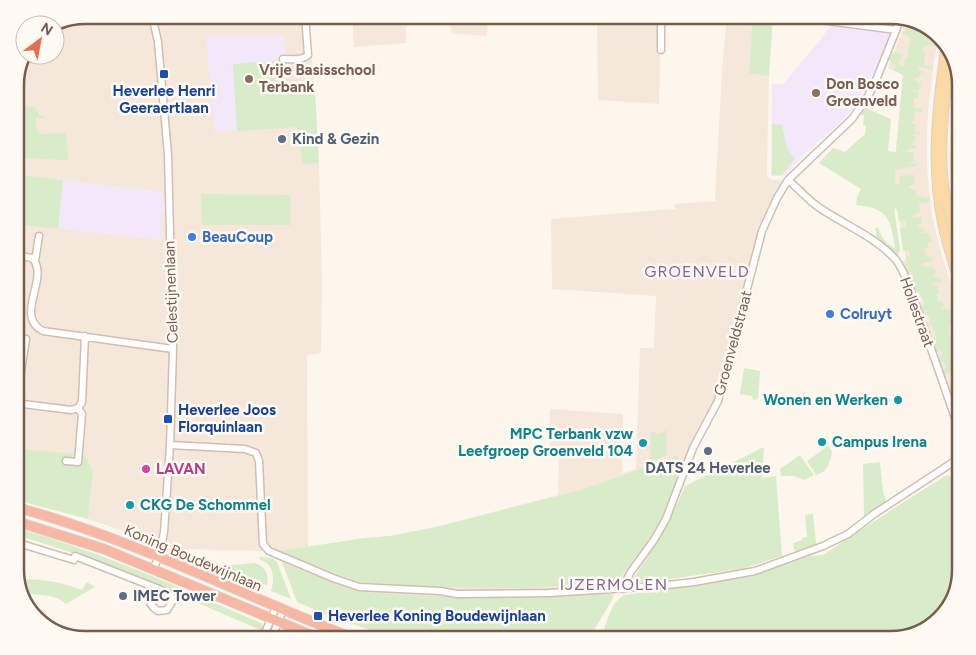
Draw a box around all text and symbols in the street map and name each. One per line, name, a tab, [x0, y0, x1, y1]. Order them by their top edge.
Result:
north arrow	[15, 15, 65, 65]
text: N	[38, 19, 56, 39]
place label: Vrije Basisschool Terbank	[259, 61, 375, 96]
marker: Heverlee Henri Geeraertlaan	[158, 68, 170, 80]
marker: Vrije Basisschool Terbank	[243, 73, 255, 85]
place label: Don Bosco Groenveld	[826, 75, 899, 110]
place label: Heverlee Henri Geeraertlaan	[113, 82, 216, 117]
marker: Don Bosco Groenveld	[810, 87, 822, 99]
place label: Kind & Gezin	[292, 130, 379, 148]
marker: Kind & Gezin	[276, 133, 288, 145]
place label: BeauCoup	[202, 228, 273, 246]
marker: BeauCoup	[186, 231, 198, 243]
street label: Celestijnenlaan	[160, 240, 182, 344]
district label: GROENVELD	[644, 262, 750, 281]
street label: Hollestraat	[896, 274, 938, 350]
street label: Groenveldstraat	[710, 288, 756, 398]
place label: Colruyt	[840, 305, 892, 323]
marker: Colruyt	[824, 308, 836, 320]
place label: Wonen en Werken	[763, 391, 888, 409]
marker: Wonen en Werken	[892, 394, 904, 406]
place label: Heverlee Joos Florquinlaan	[178, 401, 276, 436]
marker: Heverlee Joos Florquinlaan	[162, 413, 174, 425]
place label: MPC Terbank vzw Leefgroep Groenveld 104	[458, 425, 633, 460]
place label: Campus Irena	[832, 433, 927, 451]
marker: Campus Irena	[816, 436, 828, 448]
marker: MPC Terbank vzw Leefgroep Groenveld 104	[637, 437, 649, 449]
marker: DATS 24 Heverlee	[702, 445, 714, 457]
place label: DATS 24 Heverlee	[645, 459, 771, 477]
place label: LAVAN	[156, 460, 206, 478]
marker: LAVAN	[140, 463, 152, 475]
place label: CKG De Schommel	[140, 496, 271, 514]
marker: CKG De Schommel	[124, 499, 136, 511]
street label: Koning Boudewijnlaan	[121, 521, 265, 595]
district label: IJZERMOLEN	[560, 575, 668, 594]
place label: IMEC Tower	[133, 587, 216, 605]
marker: IMEC Tower	[117, 590, 129, 602]
place label: Heverlee Koning Boudewijnlaan	[328, 607, 546, 625]
marker: Heverlee Koning Boudewijnlaan	[312, 610, 324, 622]

